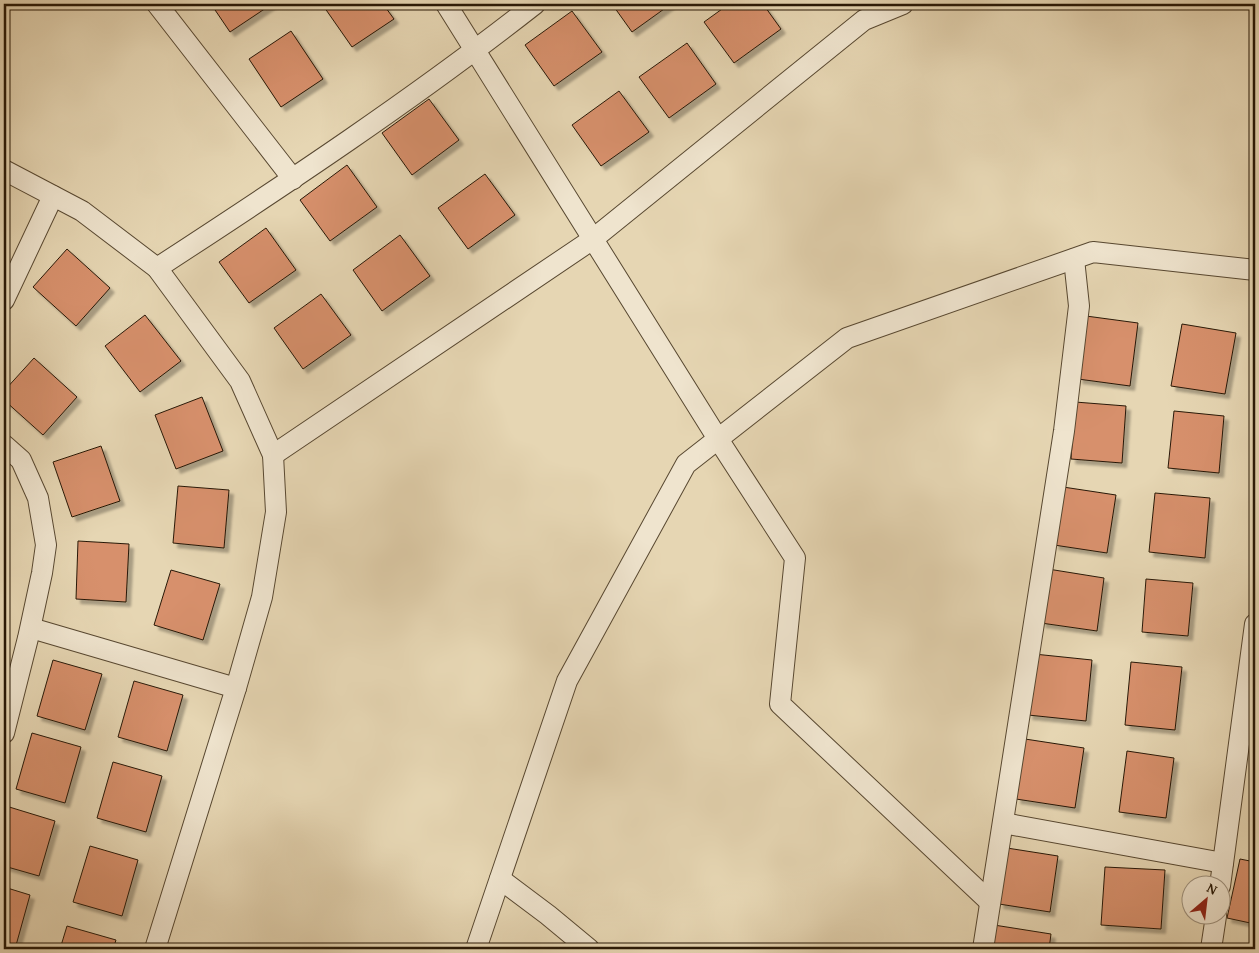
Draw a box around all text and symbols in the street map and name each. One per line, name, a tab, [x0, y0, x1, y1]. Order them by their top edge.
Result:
north arrow	[1182, 876, 1232, 926]
text: N	[1203, 877, 1221, 900]

